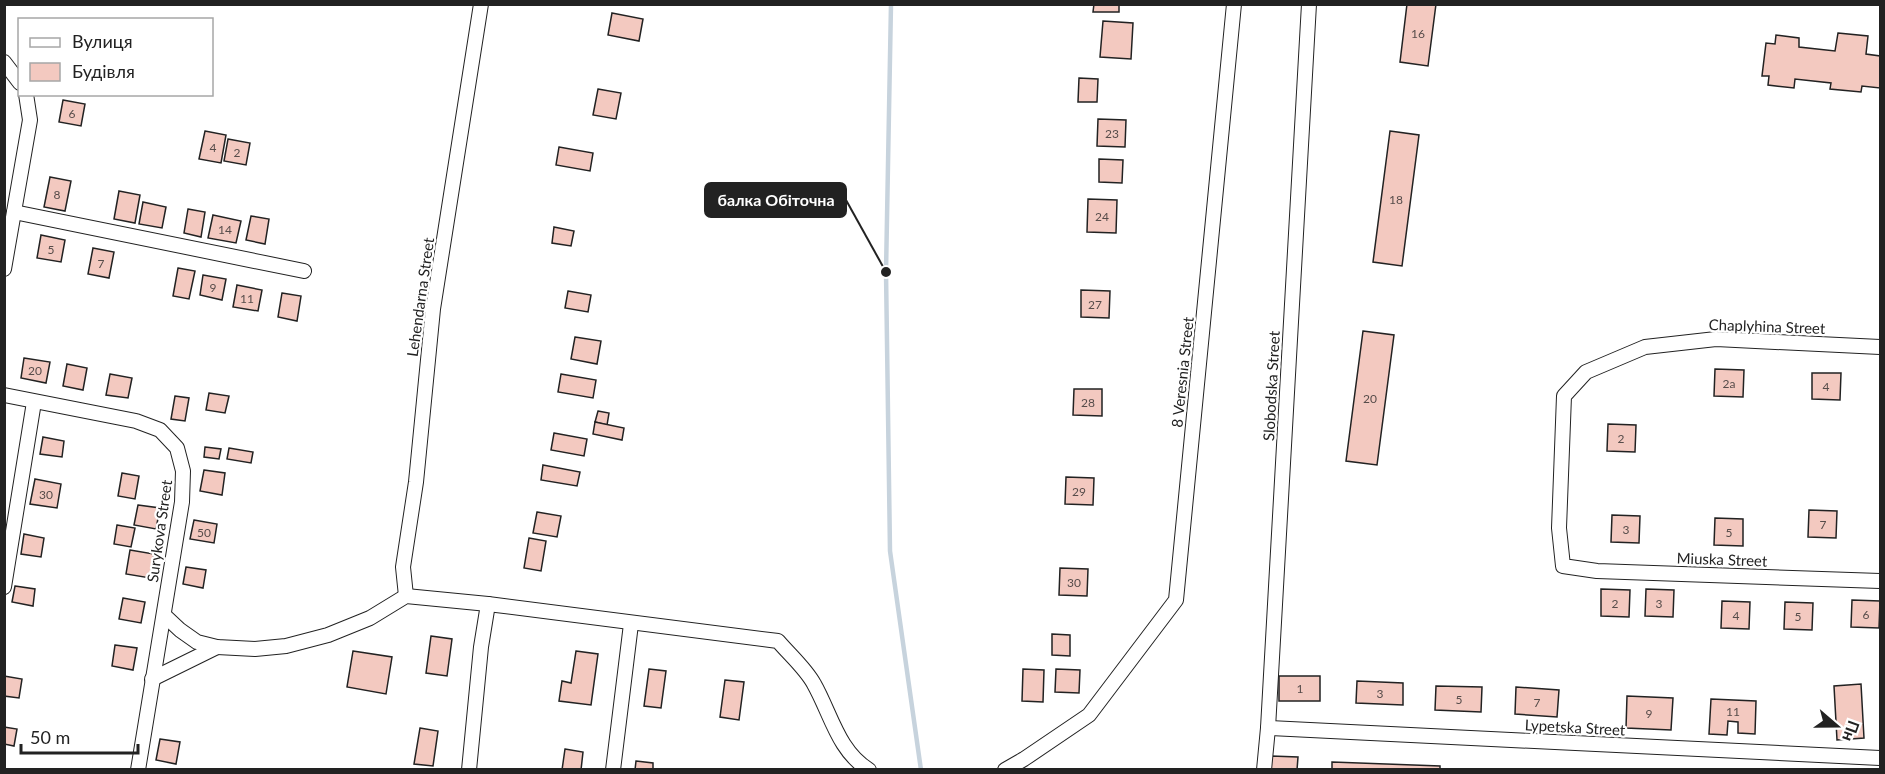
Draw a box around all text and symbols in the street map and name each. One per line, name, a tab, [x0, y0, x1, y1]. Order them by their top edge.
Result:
legend	[18, 18, 213, 96]
house number: 16	[1411, 26, 1425, 41]
text: Вулиця	[72, 30, 133, 52]
text: Будівля	[72, 60, 135, 82]
house number: 6	[69, 106, 76, 121]
house number: 23	[1105, 126, 1119, 141]
house number: 4	[210, 140, 217, 155]
house number: 2	[234, 145, 241, 160]
callout: балка Обіточна	[705, 183, 846, 217]
house number: 8	[54, 187, 61, 202]
text: балка Обіточна	[717, 190, 835, 209]
house number: 18	[1389, 192, 1403, 207]
house number: 24	[1095, 209, 1109, 224]
house number: 14	[218, 222, 232, 237]
street label: Lehendarna Street	[403, 236, 437, 358]
house number: 5	[48, 242, 55, 257]
house number: 7	[98, 256, 105, 271]
house number: 9	[210, 280, 217, 295]
house number: 11	[240, 291, 254, 306]
house number: 27	[1088, 297, 1102, 312]
street label: 8 Veresnia Street	[1167, 315, 1197, 428]
street label: Chaplyhina Street	[1708, 315, 1826, 337]
street label: Slobodska Street	[1259, 330, 1283, 442]
house number: 20	[28, 363, 42, 378]
house number: 2а	[1723, 376, 1735, 391]
house number: 4	[1823, 379, 1830, 394]
house number: 20	[1363, 391, 1377, 406]
house number: 28	[1081, 395, 1095, 410]
house number: 2	[1618, 431, 1625, 446]
street label: Surykova Street	[143, 478, 175, 583]
house number: 29	[1072, 484, 1086, 499]
house number: 30	[39, 487, 53, 502]
house number: 7	[1820, 517, 1827, 532]
house number: 3	[1623, 522, 1630, 537]
house number: 50	[197, 525, 211, 540]
house number: 5	[1726, 525, 1733, 540]
street label: Miuska Street	[1676, 548, 1768, 570]
house number: 30	[1067, 575, 1081, 590]
house number: 2	[1612, 596, 1619, 611]
house number: 3	[1656, 596, 1663, 611]
house number: 6	[1863, 607, 1870, 622]
house number: 4	[1733, 608, 1740, 623]
house number: 5	[1795, 609, 1802, 624]
house number: 1	[1297, 681, 1304, 696]
house number: 3	[1377, 686, 1384, 701]
house number: 5	[1456, 692, 1463, 707]
house number: 7	[1534, 695, 1541, 710]
north arrow	[1807, 696, 1867, 756]
house number: 11	[1726, 704, 1740, 719]
house number: 9	[1646, 706, 1653, 721]
street label: Lypetska Street	[1524, 715, 1626, 739]
scale bar	[21, 717, 138, 755]
text: Пн	[1839, 718, 1864, 744]
text: 50 m	[30, 726, 70, 748]

